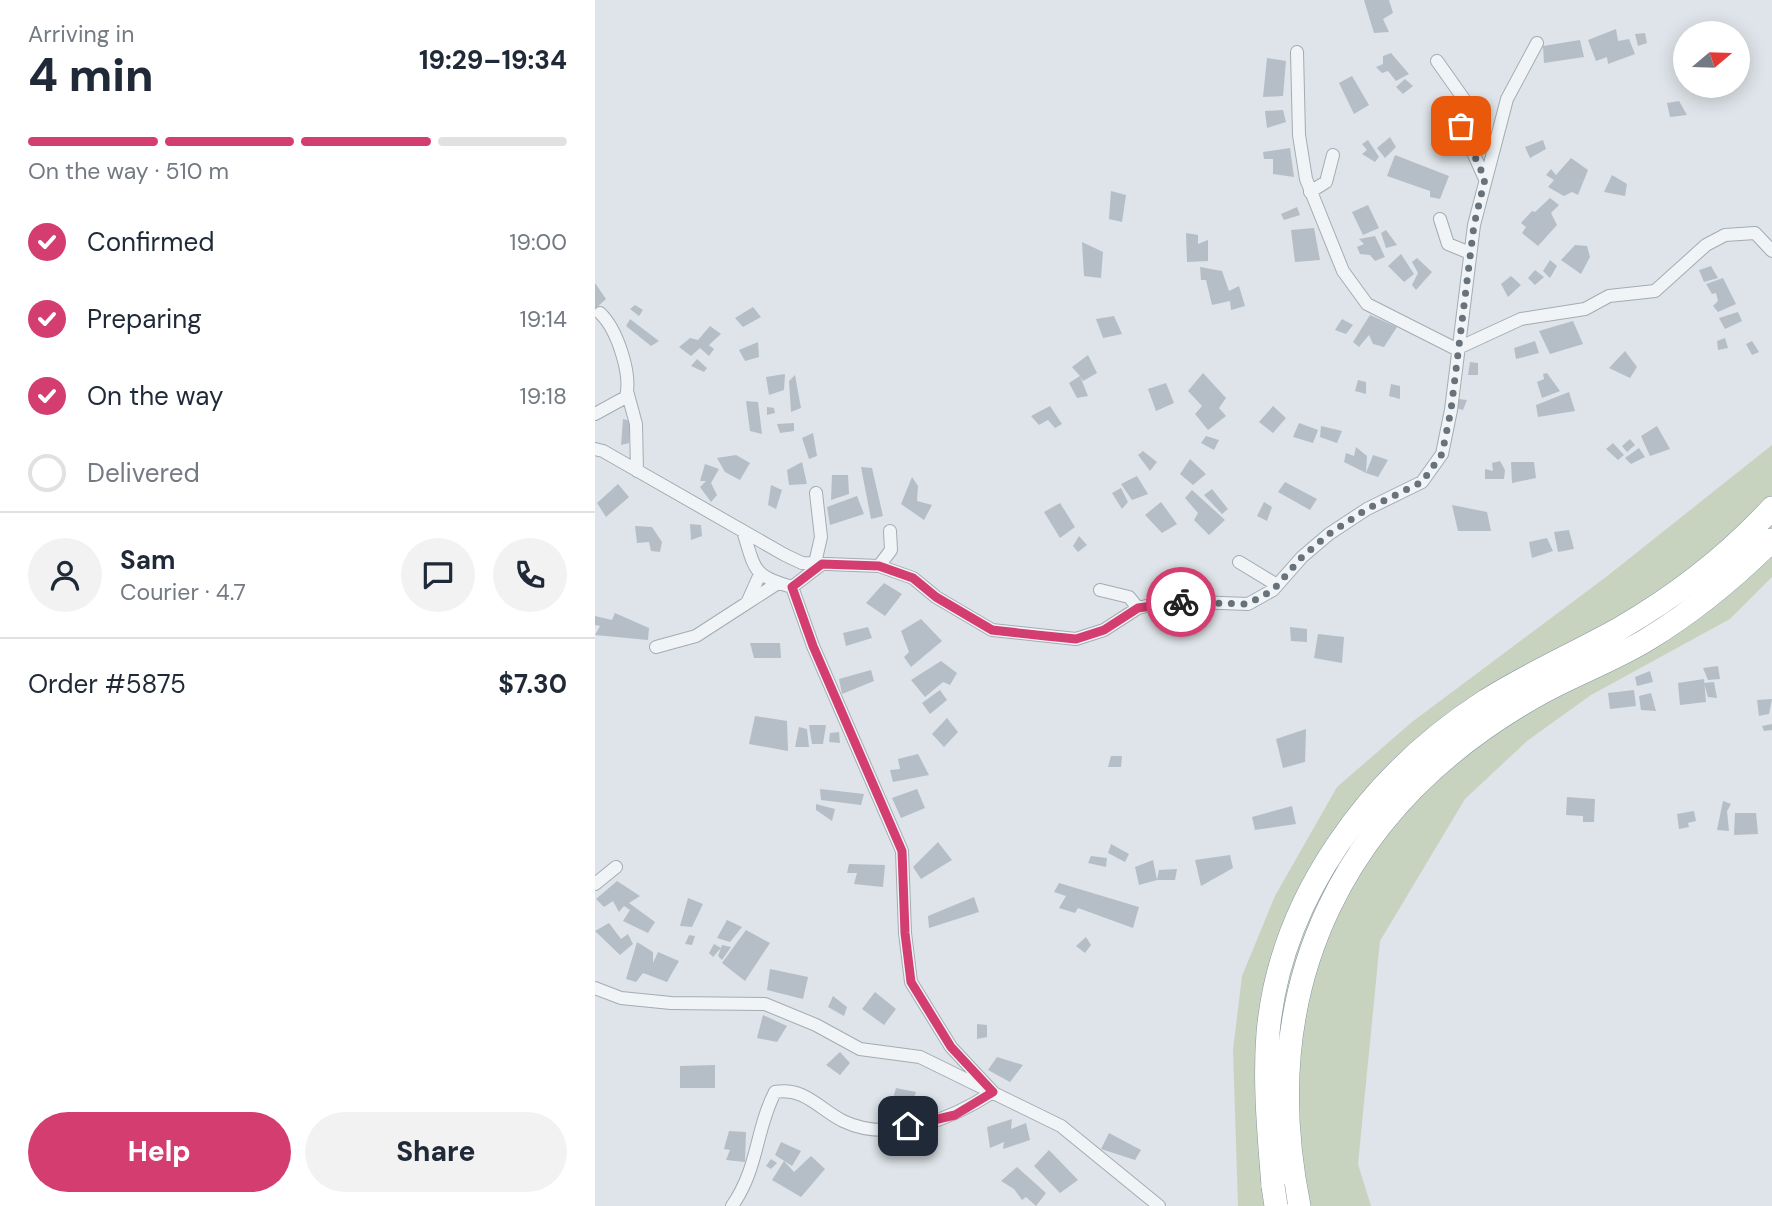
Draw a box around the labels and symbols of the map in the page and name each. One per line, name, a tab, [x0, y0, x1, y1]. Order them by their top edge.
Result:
north arrow	[1673, 21, 1750, 98]
pin	[1431, 96, 1491, 156]
courier	[1146, 567, 1216, 637]
pin	[878, 1096, 938, 1156]

